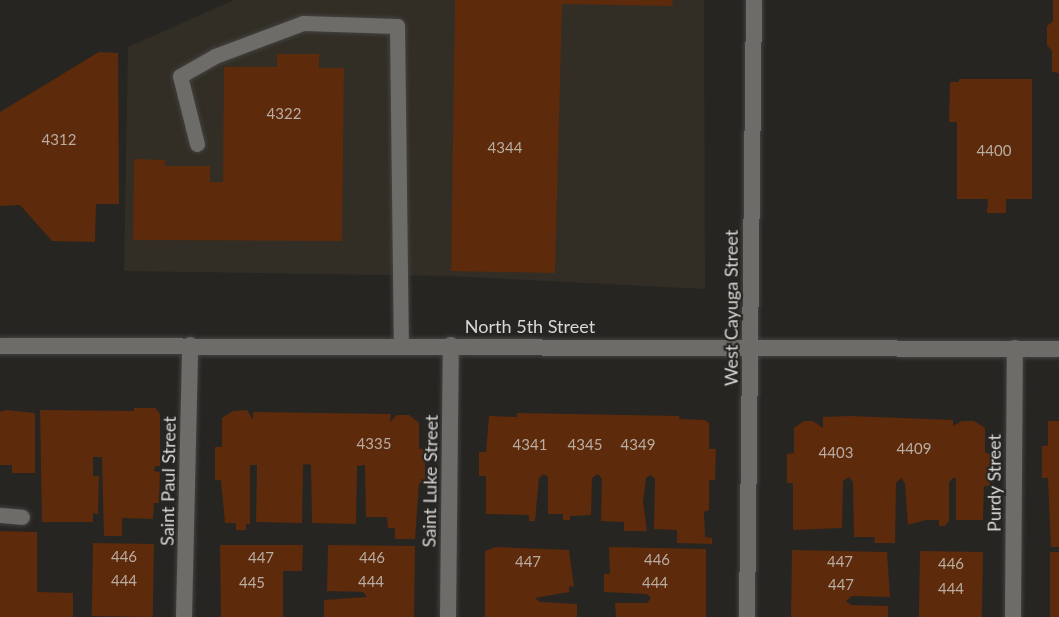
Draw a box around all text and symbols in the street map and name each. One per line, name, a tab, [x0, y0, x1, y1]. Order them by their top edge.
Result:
house number: 4322	[267, 105, 301, 123]
house number: 4312	[42, 131, 76, 149]
house number: 4344	[488, 139, 522, 157]
house number: 4400	[977, 142, 1011, 160]
street label: West Cayuga Street	[720, 230, 742, 386]
street label: North 5th Street	[465, 315, 595, 337]
street label: Saint Luke Street	[418, 414, 442, 548]
street label: Saint Paul Street	[156, 416, 180, 546]
street label: Purdy Street	[983, 434, 1005, 532]
house number: 4335	[357, 435, 391, 453]
house number: 4341	[513, 436, 547, 454]
house number: 4345	[568, 436, 602, 454]
house number: 4349	[621, 436, 655, 454]
house number: 4409	[897, 440, 931, 458]
house number: 4403	[819, 444, 853, 462]
house number: 446	[111, 548, 137, 566]
house number: 447	[248, 549, 274, 567]
house number: 446	[359, 549, 385, 567]
house number: 446	[644, 551, 670, 569]
house number: 447	[515, 553, 541, 571]
house number: 447	[827, 553, 853, 571]
house number: 446	[938, 555, 964, 573]
house number: 444	[111, 572, 137, 590]
house number: 444	[358, 573, 384, 591]
house number: 445	[239, 574, 265, 592]
house number: 444	[642, 574, 668, 592]
house number: 447	[828, 576, 854, 594]
house number: 444	[938, 580, 964, 598]

